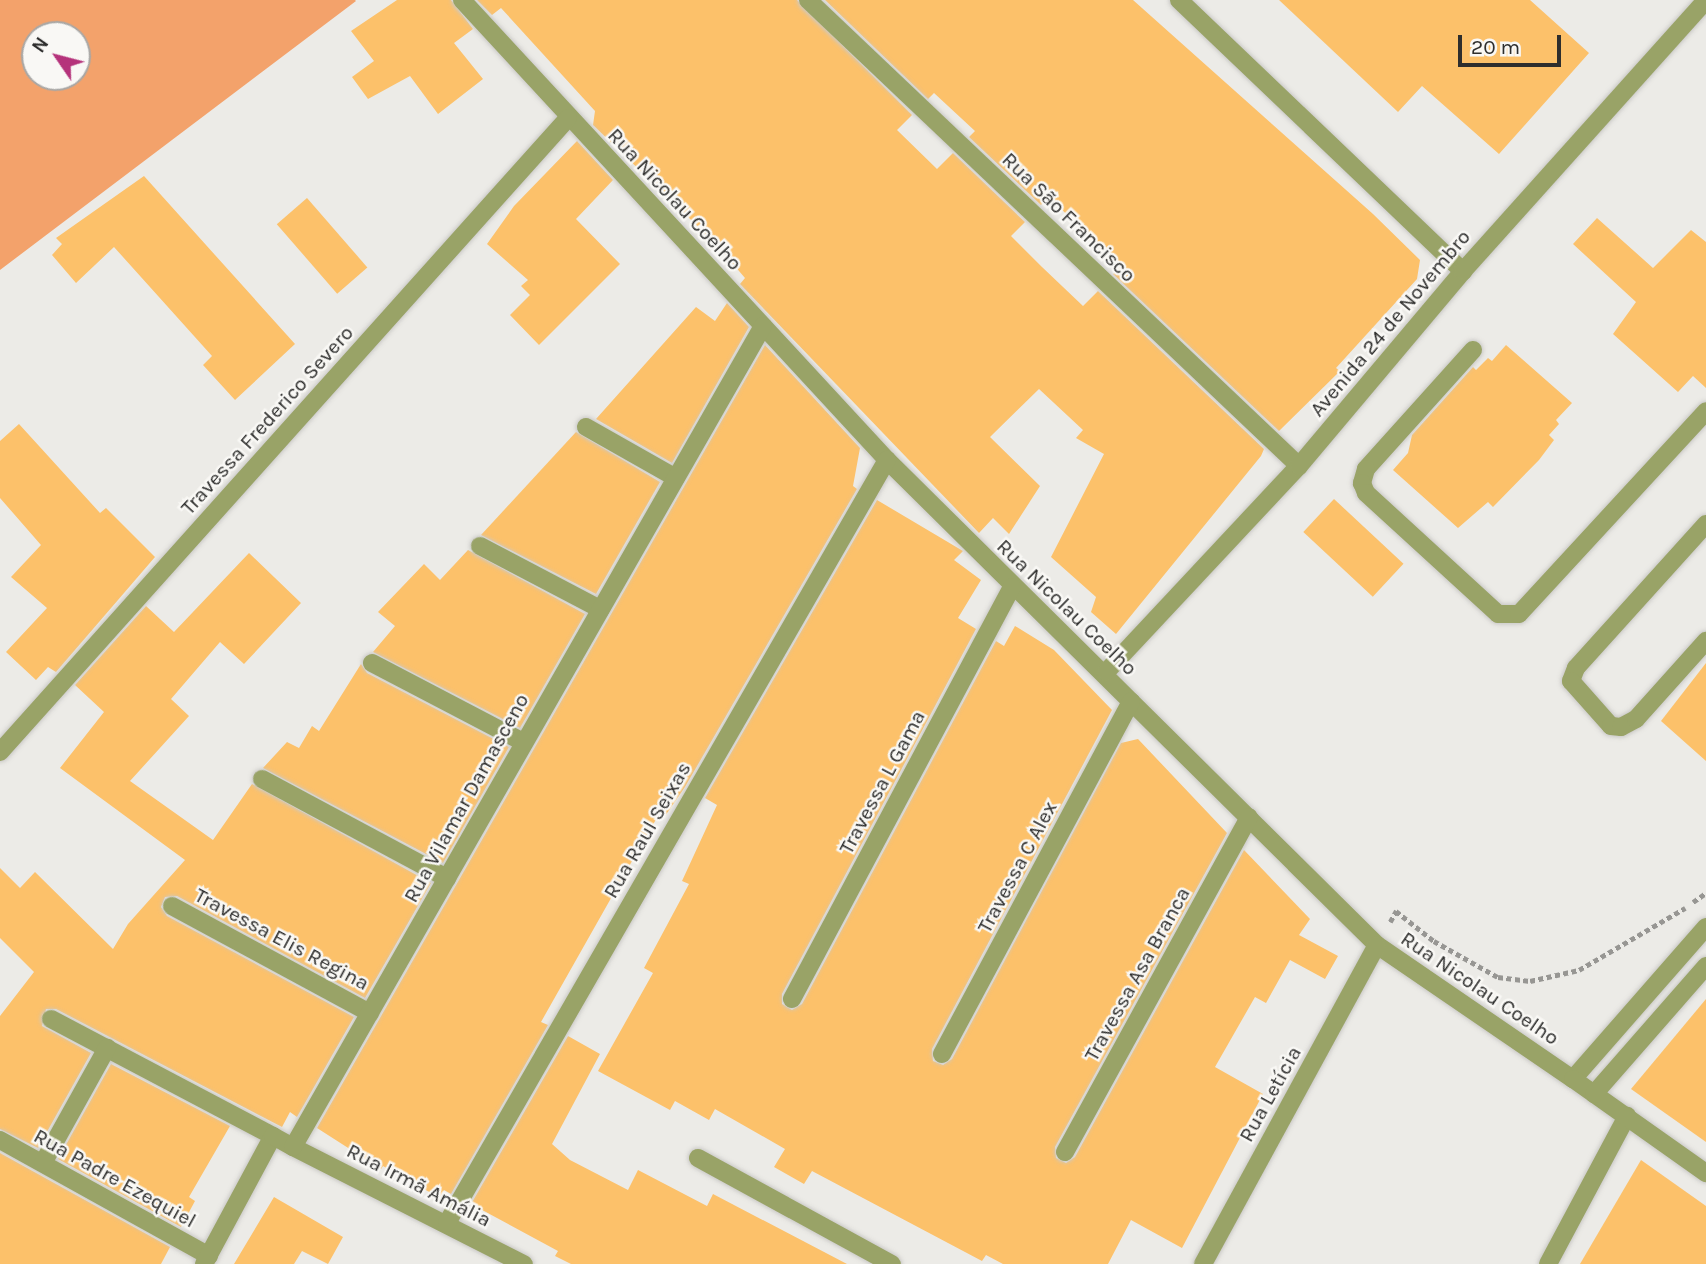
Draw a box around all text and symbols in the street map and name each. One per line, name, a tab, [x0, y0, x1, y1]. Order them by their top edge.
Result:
north arrow	[21, 21, 91, 91]
scale bar	[1461, 21, 1564, 65]
text: N	[28, 33, 53, 57]
text: 20 m	[1471, 35, 1520, 59]
street label: Rua Nicolau Coelho	[603, 123, 747, 275]
street label: Rua São Francisco	[997, 147, 1141, 287]
street label: Avenida 24 de Novembro	[1304, 224, 1476, 422]
street label: Travessa Frederico Severo	[175, 320, 359, 520]
street label: Rua Nicolau Coelho	[992, 534, 1142, 680]
street label: Rua Vilamar Damasceno	[398, 689, 534, 907]
street label: Travessa L Gama	[834, 706, 930, 858]
street label: Rua Raul Seixas	[598, 757, 696, 903]
street label: Travessa C Alex	[972, 797, 1062, 937]
street label: Travessa Elis Regina	[190, 882, 374, 996]
street label: Travessa Asa Branca	[1079, 883, 1195, 1065]
street label: Rua Nicolau Coelho	[1396, 926, 1564, 1050]
street label: Rua Letícia	[1233, 1042, 1307, 1146]
street label: Rua Padre Ezequiel	[29, 1123, 201, 1233]
street label: Rua Irmã Amália	[343, 1138, 495, 1232]

